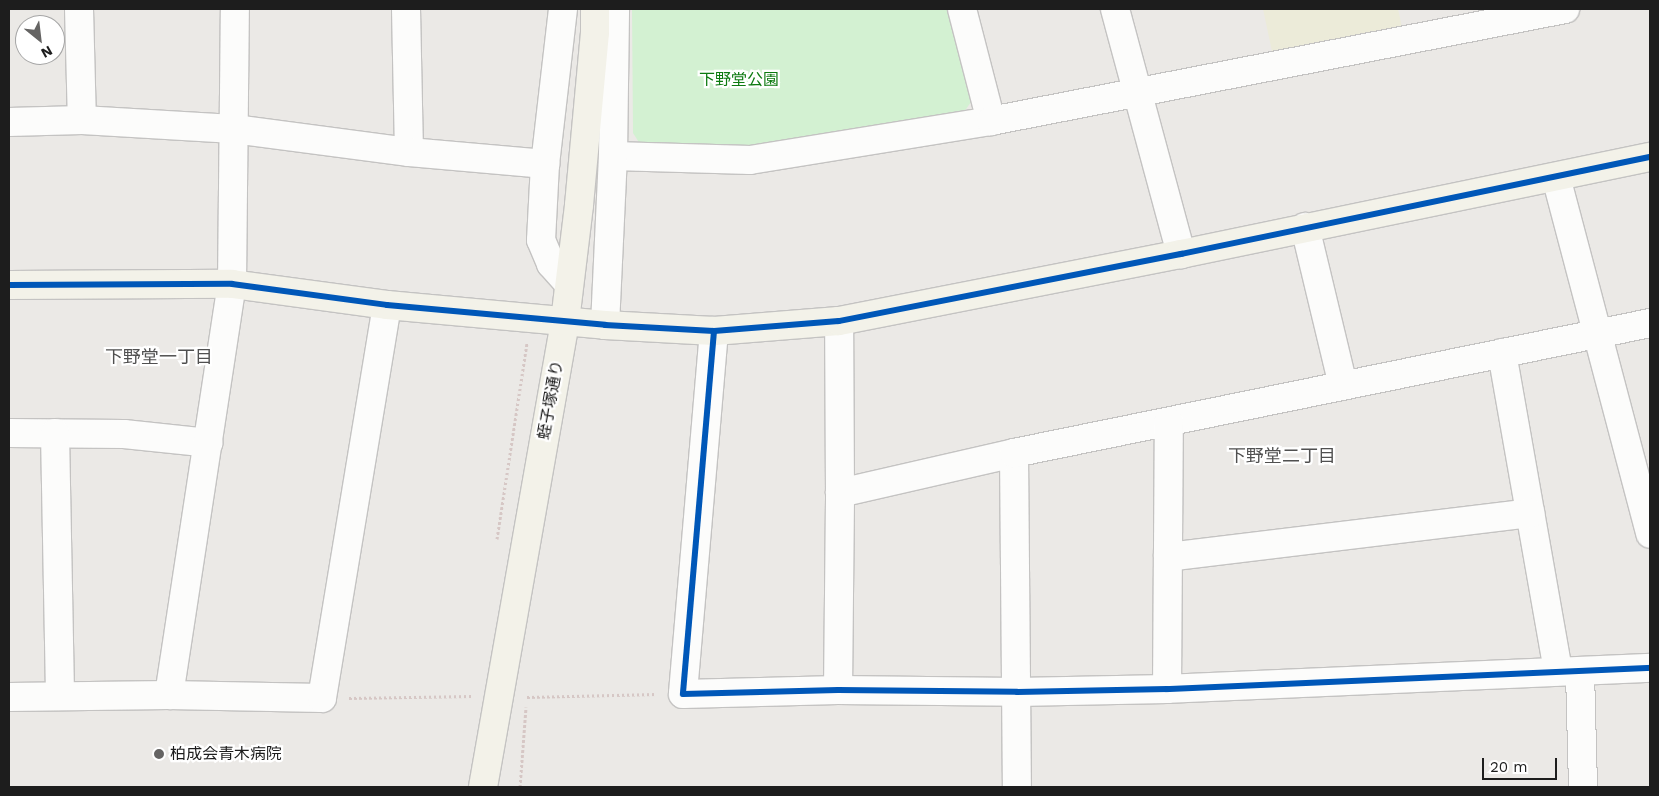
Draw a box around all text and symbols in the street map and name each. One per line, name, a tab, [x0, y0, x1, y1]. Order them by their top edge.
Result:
north arrow	[15, 15, 65, 65]
text: N	[38, 43, 55, 62]
park label: 下野堂公園	[699, 70, 779, 90]
district label: 下野堂一丁目	[105, 346, 213, 368]
street label: 蛭子塚通り	[535, 359, 567, 441]
district label: 下野堂二丁目	[1228, 445, 1336, 467]
place label: 柏成会青木病院	[170, 744, 282, 764]
marker: 柏成会青木病院	[152, 747, 166, 761]
scale bar	[1484, 748, 1559, 780]
text: 20 m	[1490, 758, 1528, 776]

